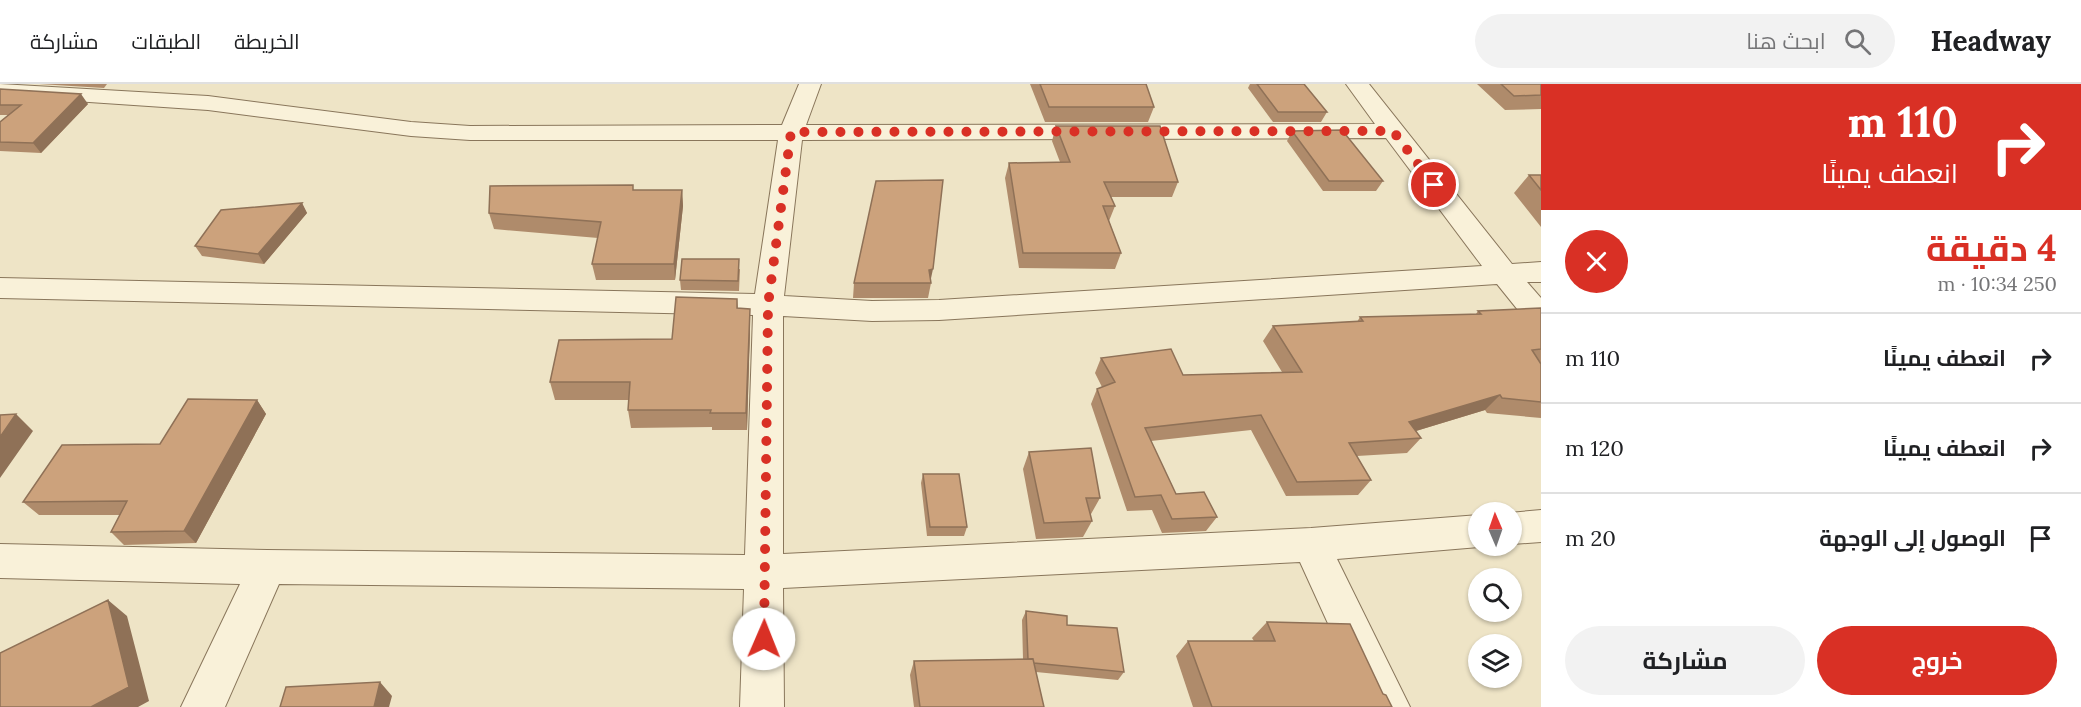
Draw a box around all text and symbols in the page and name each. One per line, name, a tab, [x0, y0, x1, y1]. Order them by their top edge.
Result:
search box	[1475, 14, 1895, 68]
text: Headway	[1931, 23, 2051, 59]
icon: search	[1841, 25, 1874, 58]
text: ابحث هنا	[1746, 27, 1826, 55]
text: مشاركة	[30, 28, 99, 55]
text: الطبقات	[132, 28, 201, 55]
text: الخريطة	[234, 28, 300, 55]
text: 110 m	[1847, 95, 1958, 149]
icon: right	[1979, 108, 2057, 186]
text: انعطف يمينًا	[1821, 156, 1958, 190]
pin	[1408, 159, 1459, 210]
icon: arrive	[1417, 168, 1450, 201]
text: 4 دقيقة	[1926, 225, 2057, 271]
button: close	[1565, 230, 1628, 293]
text: 250 m · 10:34	[1938, 271, 2057, 296]
icon: right	[2024, 342, 2057, 375]
text: 110 m	[1565, 344, 1620, 372]
text: انعطف يمينًا	[1883, 344, 2006, 372]
icon: right	[2024, 432, 2057, 465]
text: 120 m	[1565, 434, 1624, 462]
text: انعطف يمينًا	[1883, 434, 2006, 462]
north arrow	[1468, 502, 1522, 556]
map controls	[1468, 502, 1522, 688]
icon: arrive	[2024, 522, 2057, 555]
text: 20 m	[1565, 524, 1616, 552]
text: الوصول إلى الوجهة	[1819, 524, 2006, 552]
button: search	[1468, 568, 1522, 622]
position arrow	[732, 607, 796, 671]
button: مشاركة	[1565, 626, 1805, 695]
button: خروج	[1817, 626, 2057, 695]
button: layers	[1468, 634, 1522, 688]

